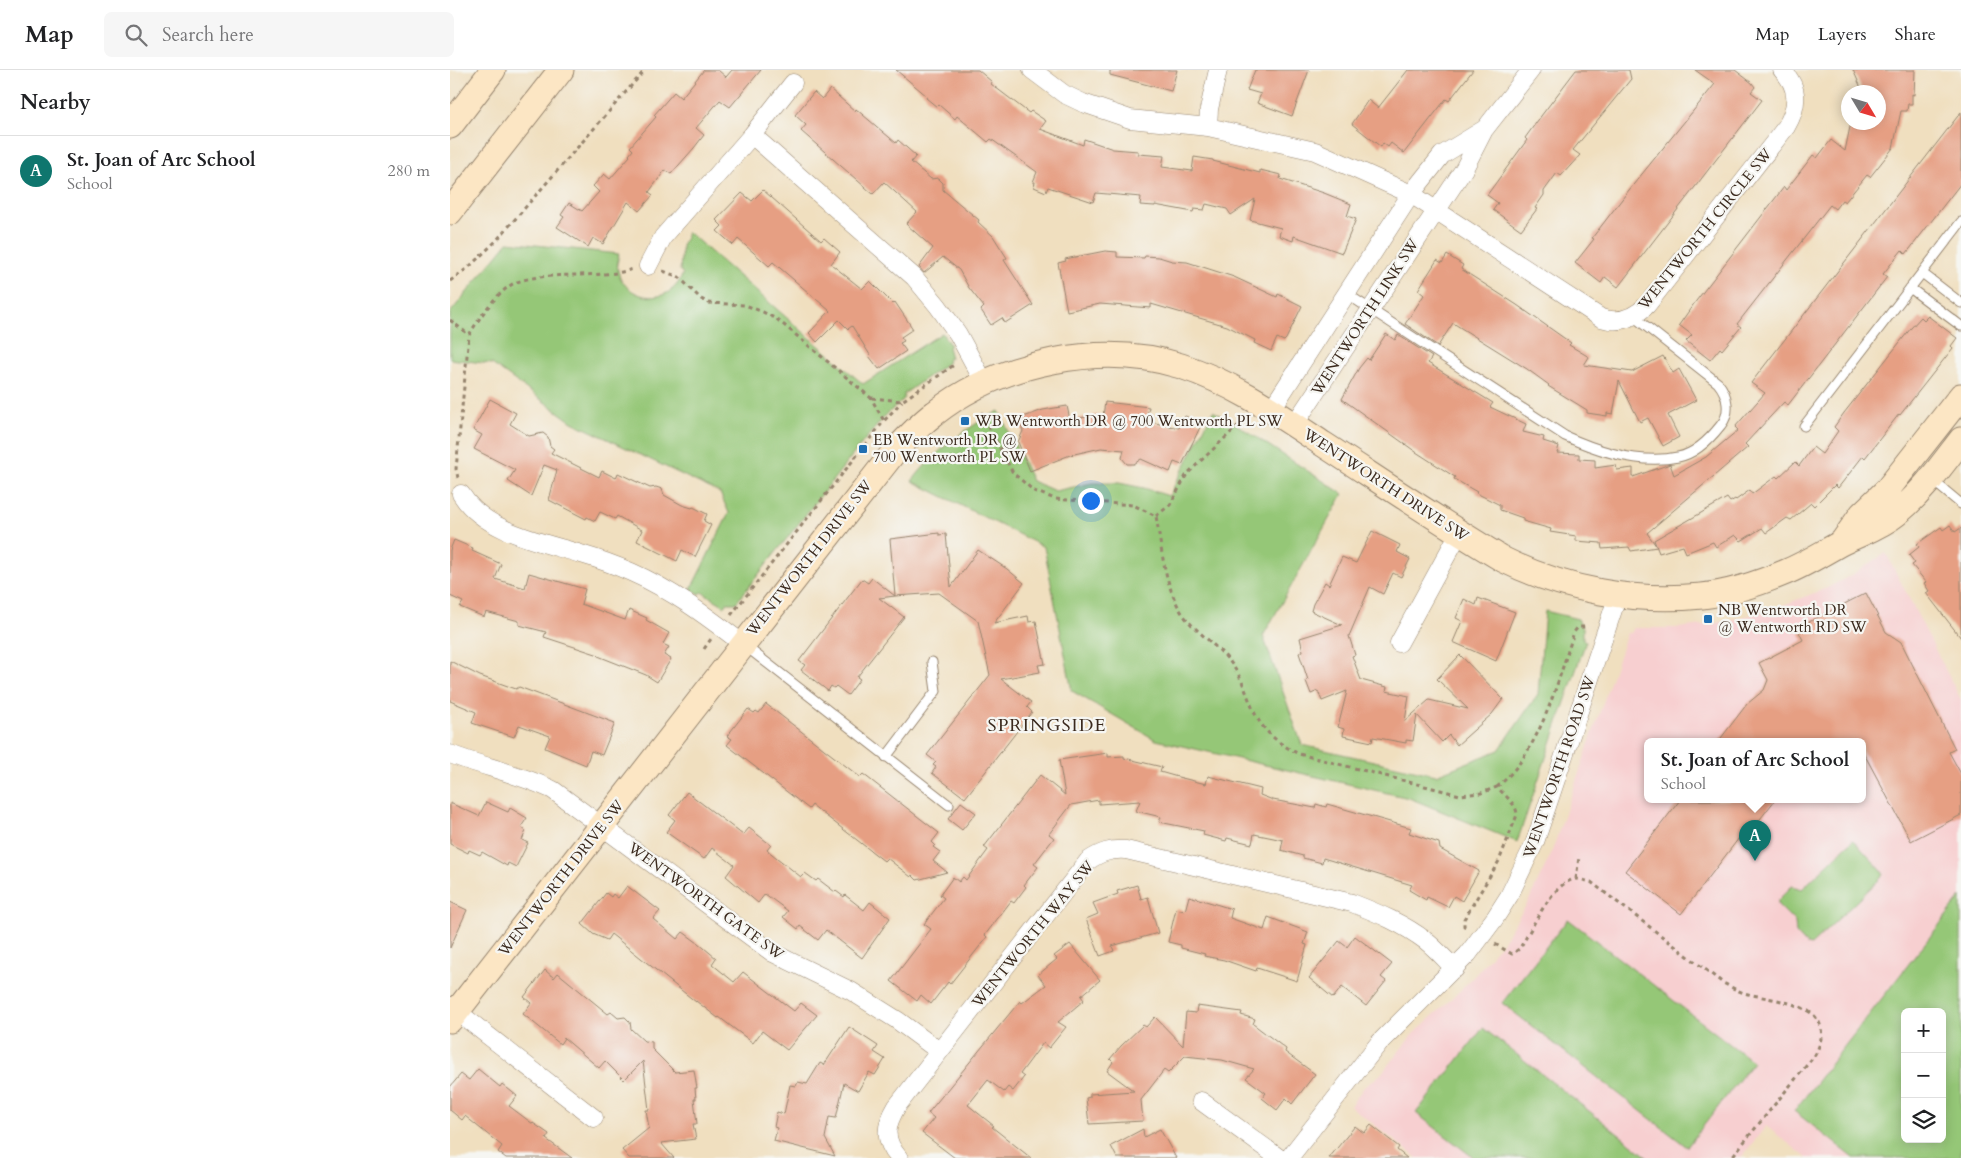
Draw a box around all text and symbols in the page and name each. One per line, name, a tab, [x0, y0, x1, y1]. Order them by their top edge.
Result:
search box	[104, 12, 454, 57]
text: Map	[25, 18, 74, 51]
icon: search	[122, 21, 150, 49]
text: Search here	[162, 22, 254, 48]
text: Map	[1755, 22, 1790, 47]
text: Layers	[1818, 22, 1867, 47]
text: Share	[1895, 22, 1936, 47]
north arrow	[1841, 85, 1886, 130]
text: Nearby	[20, 88, 91, 117]
street label: WENTWORTH CIRCLE SW	[1633, 144, 1777, 315]
text: St. Joan of Arc School	[67, 147, 256, 173]
text: A	[30, 160, 42, 182]
text: 280 m	[388, 160, 430, 182]
text: School	[67, 173, 112, 195]
street label: WENTWORTH LINK SW	[1306, 234, 1424, 400]
place label: WB Wentworth DR @ 700 Wentworth PL SW	[974, 411, 1283, 431]
marker: WB Wentworth DR @ 700 Wentworth PL SW	[959, 415, 971, 427]
street label: WENTWORTH DRIVE SW	[1299, 423, 1473, 546]
place label: EB Wentworth DR @ 700 Wentworth PL SW	[873, 430, 1026, 467]
marker: EB Wentworth DR @ 700 Wentworth PL SW	[857, 443, 869, 455]
street label: WENTWORTH DRIVE SW	[741, 475, 877, 641]
your location	[1078, 488, 1104, 514]
place label: NB Wentworth DR @ Wentworth RD SW	[1718, 600, 1867, 637]
marker: NB Wentworth DR @ Wentworth RD SW	[1702, 613, 1714, 625]
street label: WENTWORTH ROAD SW	[1518, 673, 1600, 862]
district label: SPRINGSIDE	[988, 713, 1106, 738]
popup	[1644, 738, 1866, 803]
text: St. Joan of Arc School	[1661, 747, 1849, 773]
text: School	[1661, 773, 1706, 795]
street label: WENTWORTH DRIVE SW	[493, 795, 629, 961]
pin: A	[1739, 820, 1771, 861]
street label: WENTWORTH GATE SW	[623, 837, 788, 965]
street label: WENTWORTH WAY SW	[967, 856, 1099, 1012]
map controls	[1901, 1008, 1946, 1143]
button: +	[1901, 1008, 1946, 1053]
button: −	[1901, 1053, 1946, 1098]
button: layers	[1901, 1098, 1946, 1143]

